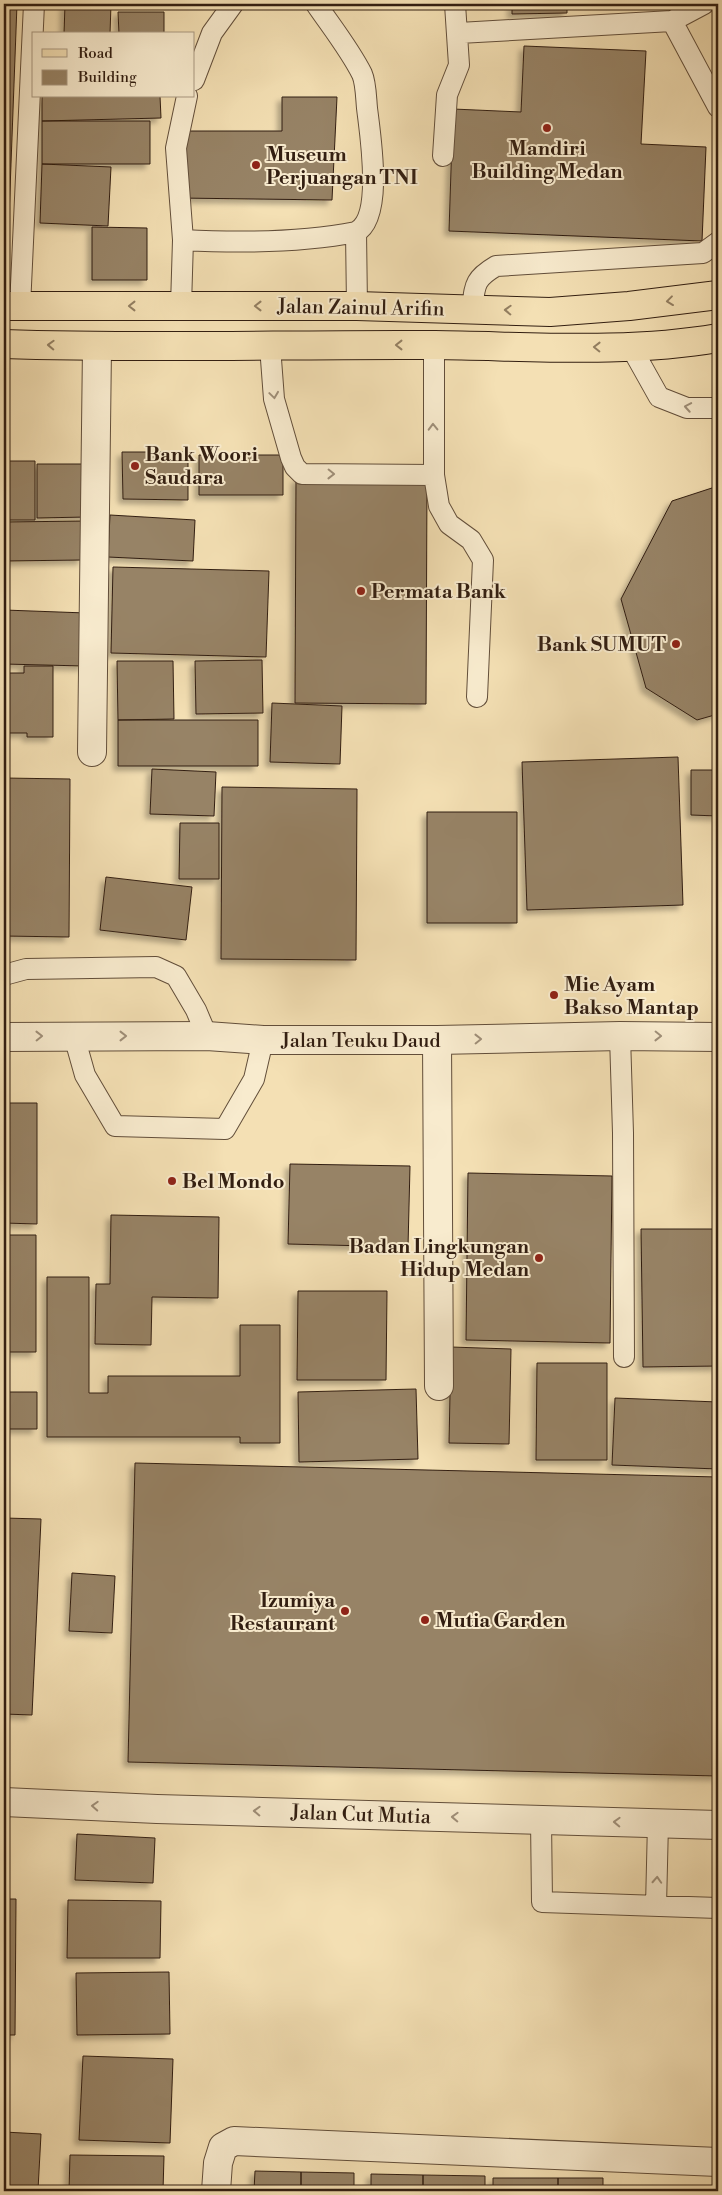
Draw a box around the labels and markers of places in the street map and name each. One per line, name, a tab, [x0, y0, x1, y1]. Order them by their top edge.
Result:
marker: Mandiri Building Medan	[541, 122, 553, 134]
place label: Mandiri Building Medan	[471, 137, 623, 185]
place label: Museum Perjuangan TNI	[266, 143, 418, 191]
marker: Museum Perjuangan TNI	[250, 159, 262, 171]
place label: Bank Woori Saudara	[145, 443, 258, 491]
marker: Bank Woori Saudara	[129, 460, 141, 472]
place label: Permata Bank	[371, 580, 507, 605]
marker: Permata Bank	[355, 585, 367, 597]
place label: Bank SUMUT	[537, 633, 667, 658]
marker: Bank SUMUT	[670, 638, 682, 650]
place label: Mie Ayam Bakso Mantap	[564, 973, 699, 1021]
marker: Mie Ayam Bakso Mantap	[548, 989, 560, 1001]
place label: Bel Mondo	[182, 1170, 285, 1195]
marker: Bel Mondo	[166, 1175, 178, 1187]
place label: Badan Lingkungan Hidup Medan	[349, 1235, 530, 1283]
marker: Badan Lingkungan Hidup Medan	[533, 1252, 545, 1264]
place label: Izumiya Restaurant	[230, 1589, 336, 1637]
marker: Izumiya Restaurant	[339, 1605, 351, 1617]
place label: Mutia Garden	[435, 1609, 566, 1634]
marker: Mutia Garden	[419, 1614, 431, 1626]

